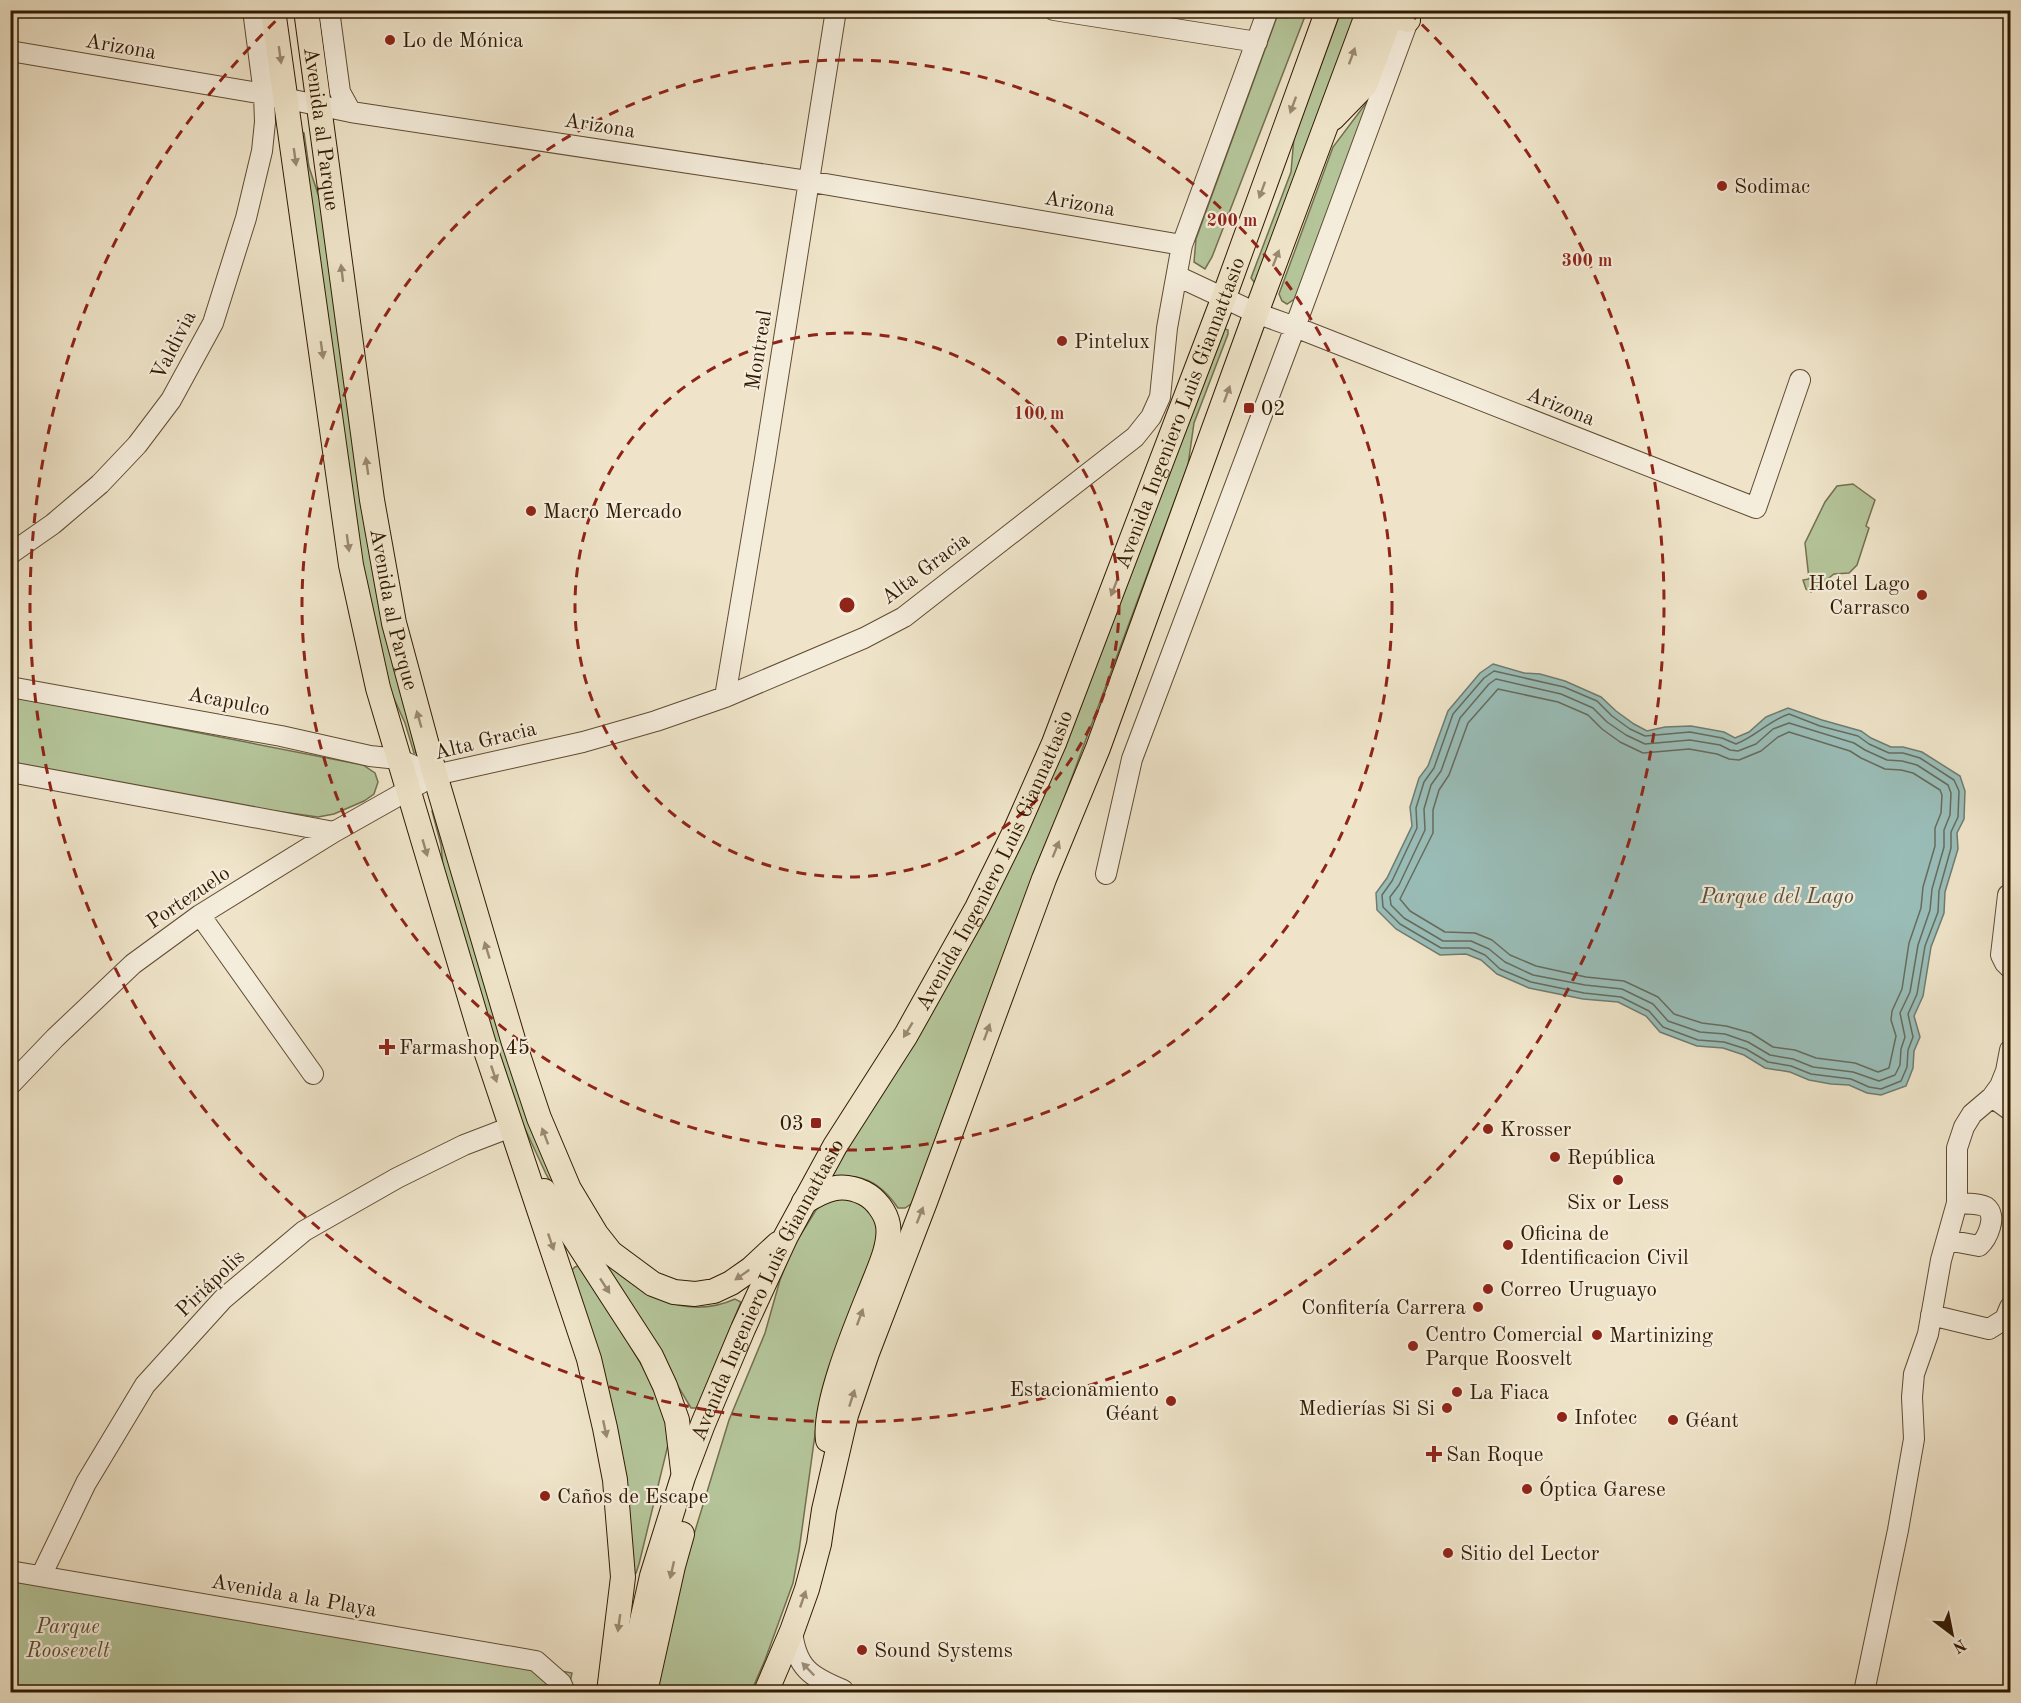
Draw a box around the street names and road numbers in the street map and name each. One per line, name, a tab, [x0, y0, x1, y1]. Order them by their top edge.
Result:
street label: Arizona	[84, 31, 158, 64]
street label: Avenida al Parque	[299, 46, 342, 212]
street label: Arizona	[563, 111, 637, 142]
street label: Arizona	[1043, 188, 1117, 221]
street label: Avenida Ingeniero Luis Giannattasio	[1112, 255, 1250, 572]
street label: Valdivia	[148, 308, 201, 384]
street label: Montreal	[743, 308, 776, 392]
street label: Arizona	[1523, 384, 1598, 431]
street label: Avenida al Parque	[365, 527, 421, 693]
street label: Alta Gracia	[878, 529, 974, 609]
street label: Acapulco	[186, 684, 271, 721]
street label: Avenida Ingeniero Luis Giannattasio	[913, 708, 1077, 1015]
street label: Alta Gracia	[432, 719, 539, 764]
street label: Portezuelo	[143, 863, 234, 934]
street label: Avenida Ingeniero Luis Giannattasio	[689, 1136, 849, 1444]
street label: Piriápolis	[173, 1247, 249, 1322]
street label: Avenida a la Playa	[209, 1572, 378, 1621]

